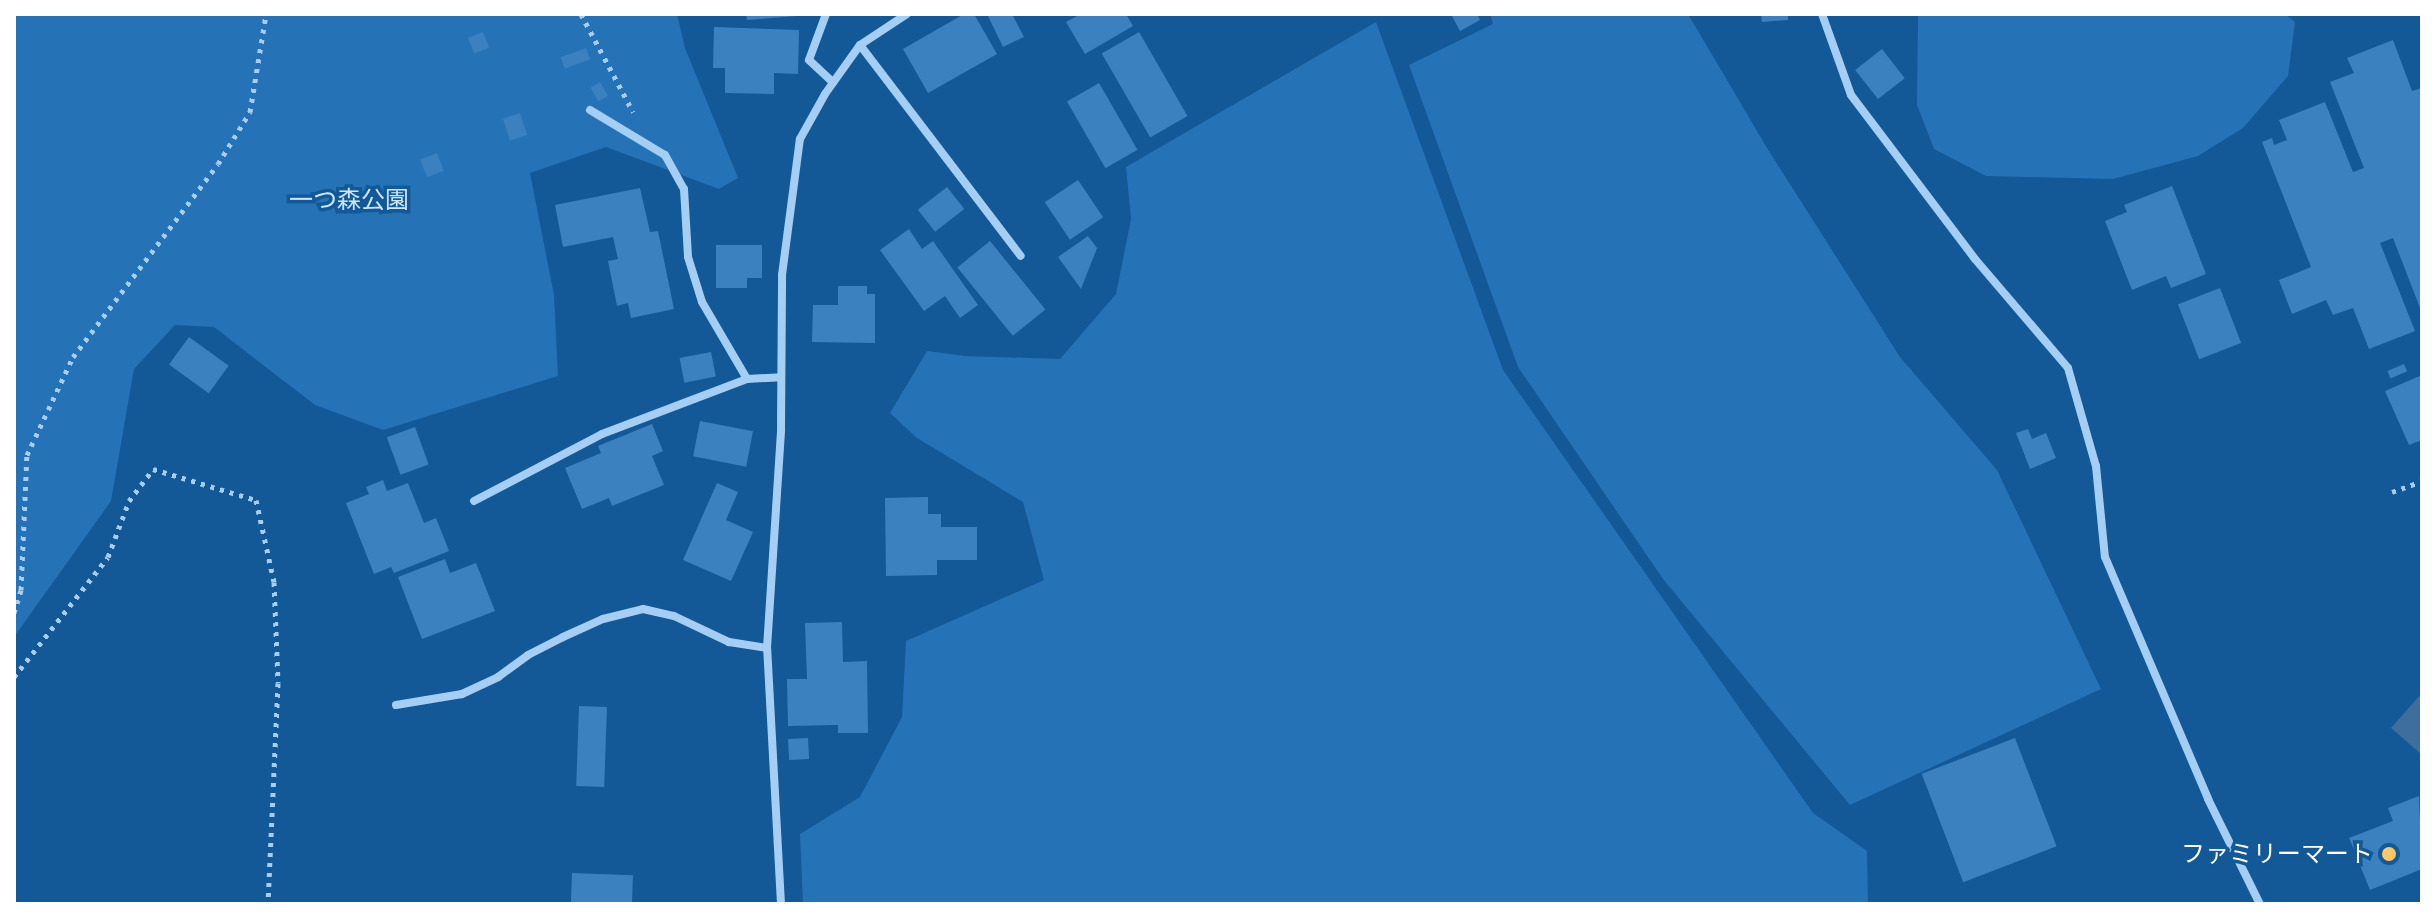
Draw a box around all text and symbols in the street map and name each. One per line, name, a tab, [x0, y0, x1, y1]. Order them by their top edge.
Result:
park label: 一つ森公園	[289, 186, 409, 214]
place label: ファミリーマート	[2181, 840, 2373, 868]
marker: ファミリーマート	[2380, 845, 2398, 863]

